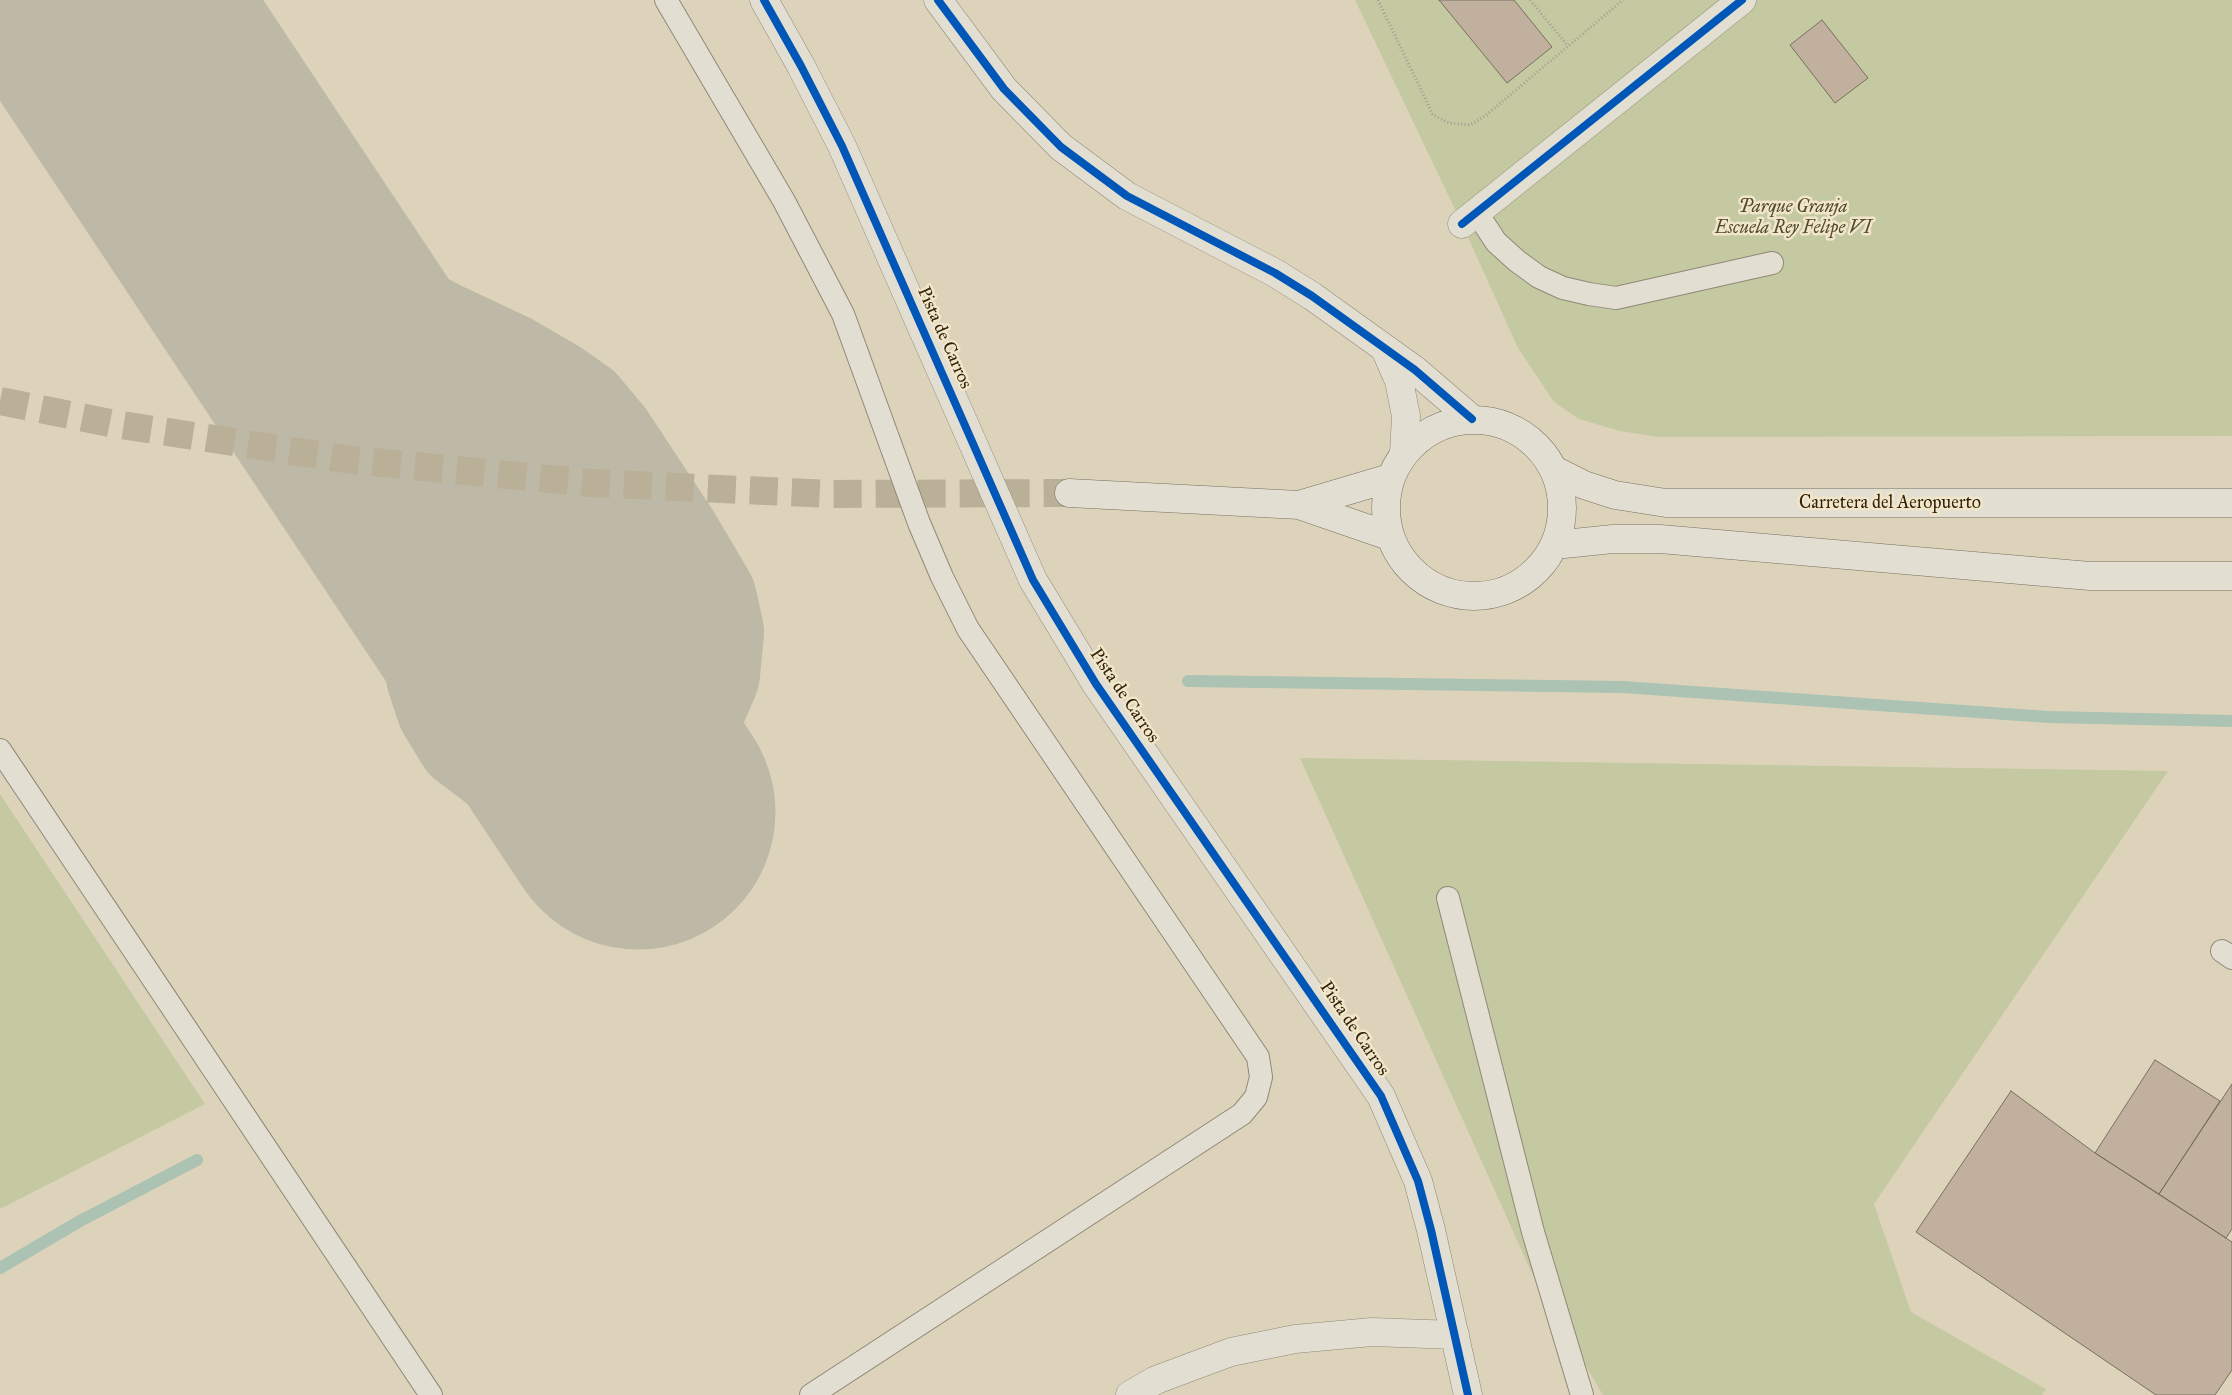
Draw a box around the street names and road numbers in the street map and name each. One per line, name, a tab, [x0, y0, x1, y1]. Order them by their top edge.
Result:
street label: Pista de Carros	[912, 284, 976, 392]
street label: Carretera del Aeropuerto	[1799, 493, 1981, 515]
street label: Pista de Carros	[1085, 645, 1163, 747]
street label: Pista de Carros	[1315, 978, 1393, 1080]

